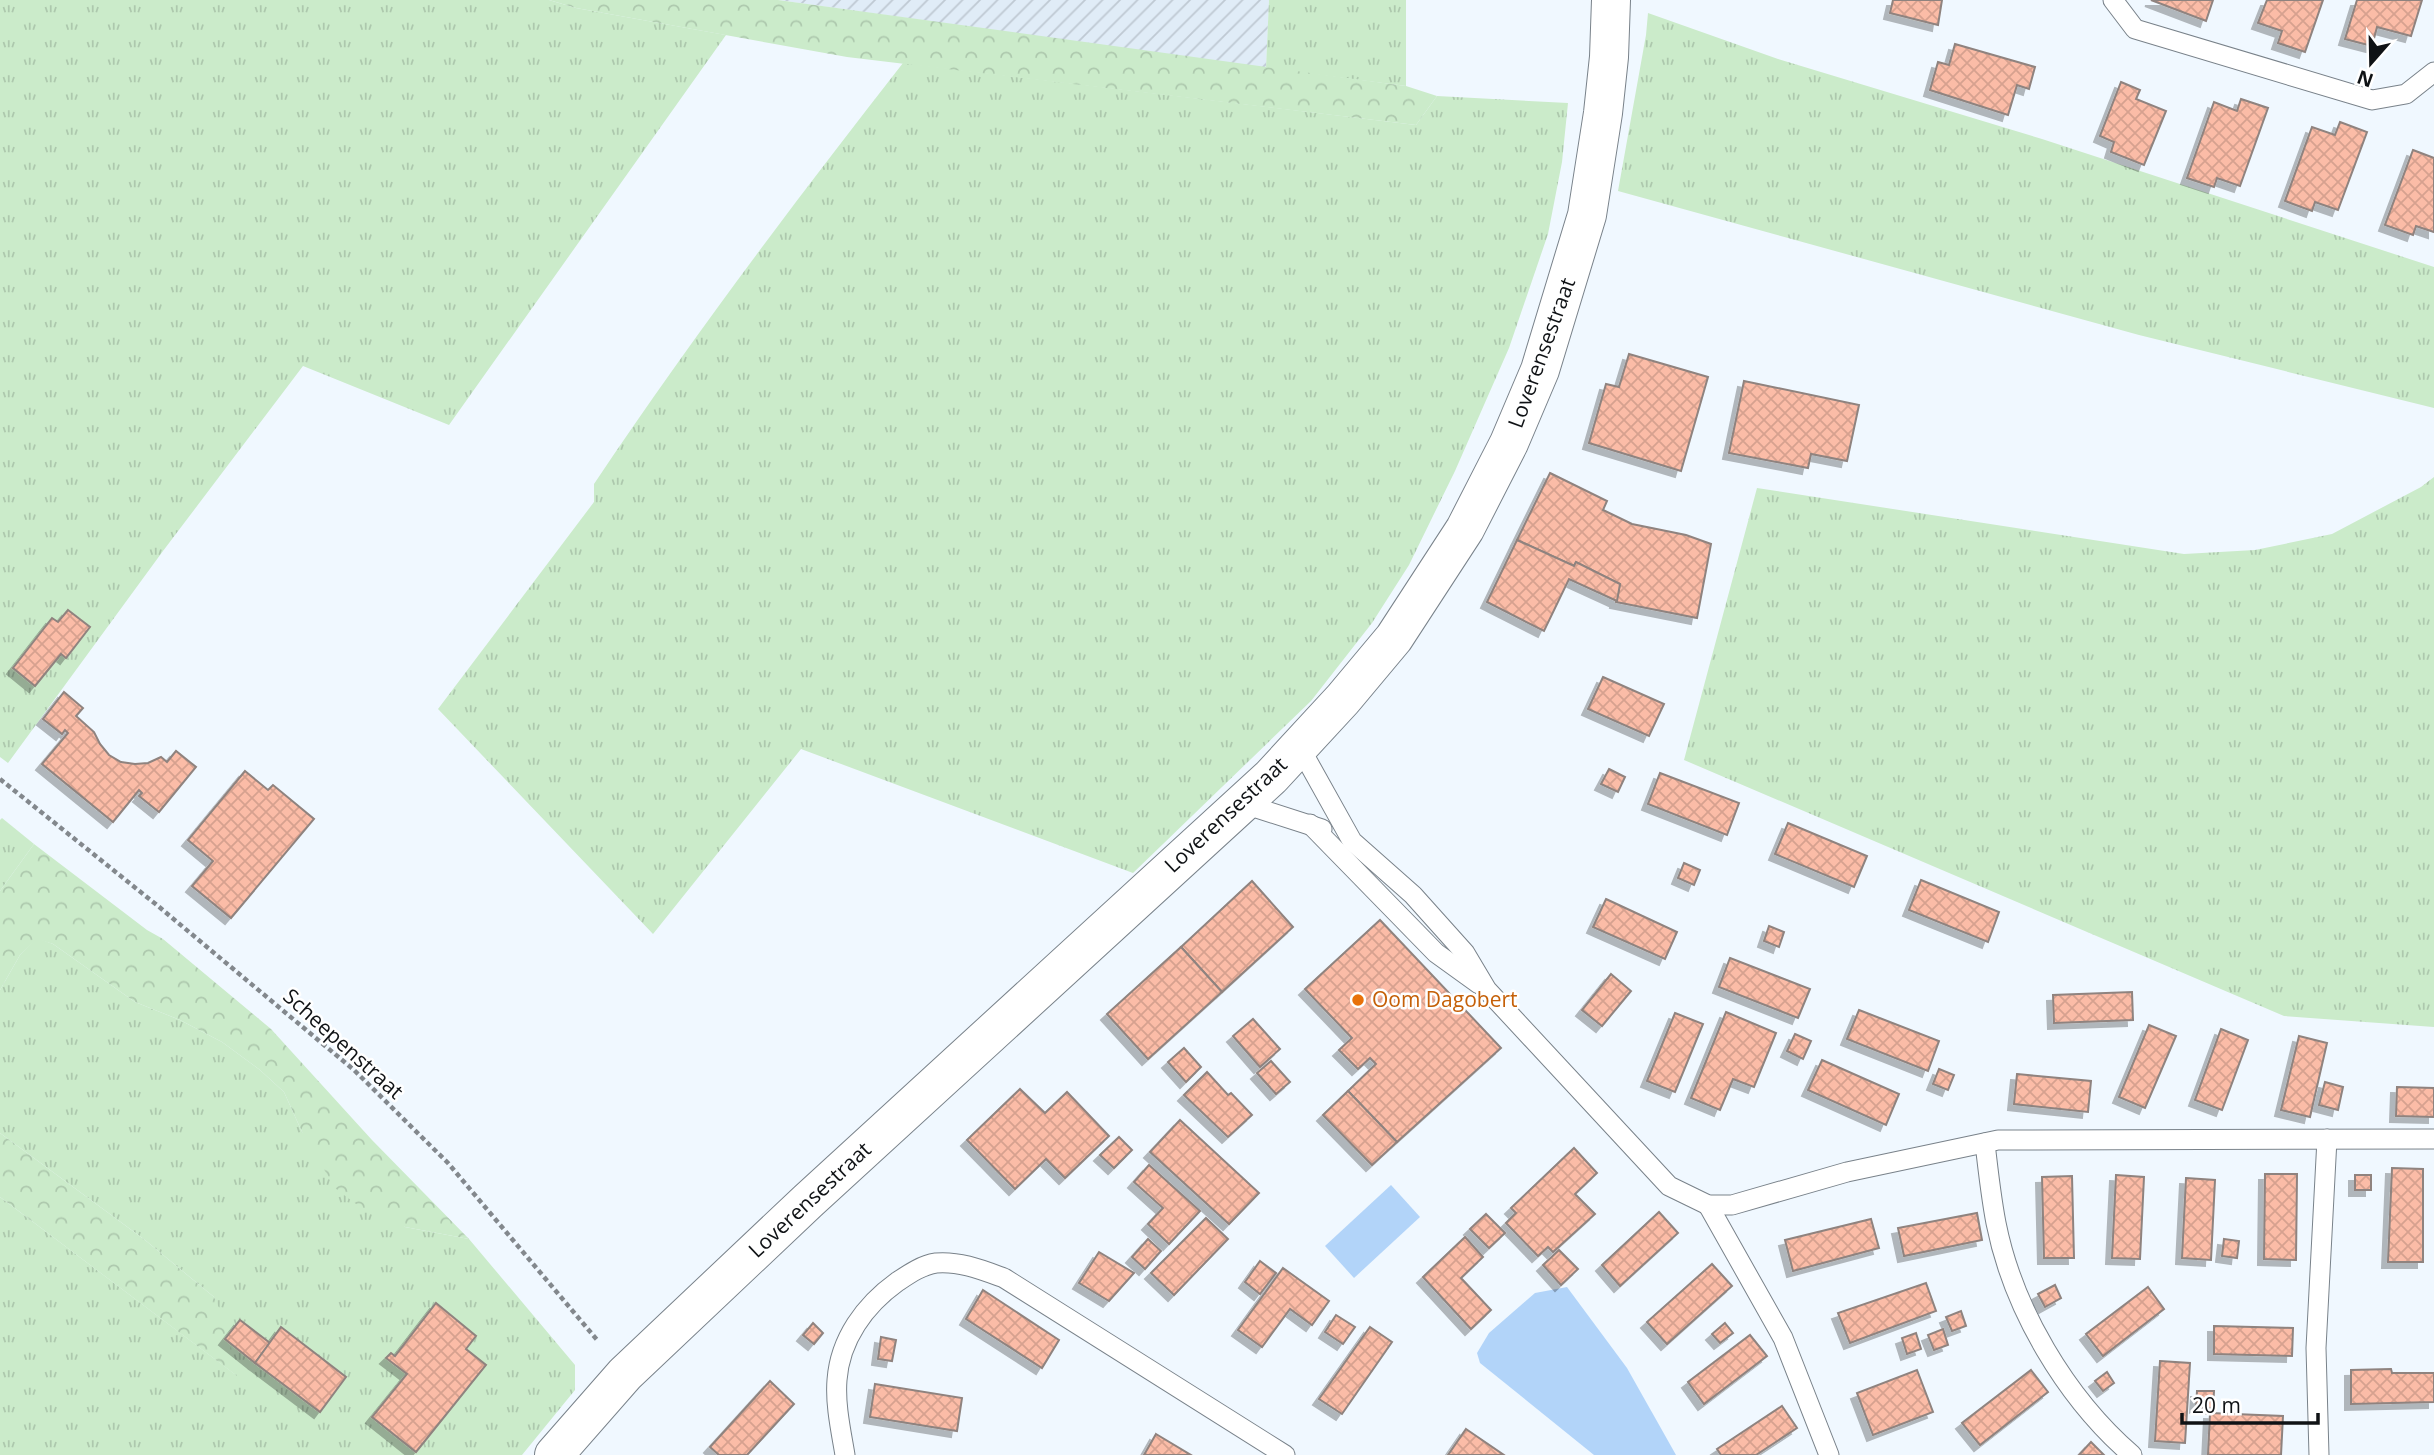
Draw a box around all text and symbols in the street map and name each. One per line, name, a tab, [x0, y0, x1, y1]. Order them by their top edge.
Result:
north arrow	[2336, 28, 2406, 98]
text: N	[2353, 64, 2377, 94]
street label: Loverensestraat	[1501, 274, 1581, 432]
street label: Loverensestraat	[1158, 750, 1293, 878]
street label: Scheepenstraat	[278, 982, 410, 1105]
place label: Oom Dagobert	[1372, 985, 1518, 1013]
marker: Oom Dagobert	[1350, 992, 1366, 1008]
street label: Loverensestraat	[742, 1135, 877, 1263]
scale bar	[2182, 1382, 2318, 1426]
text: 20 m	[2192, 1391, 2241, 1419]

